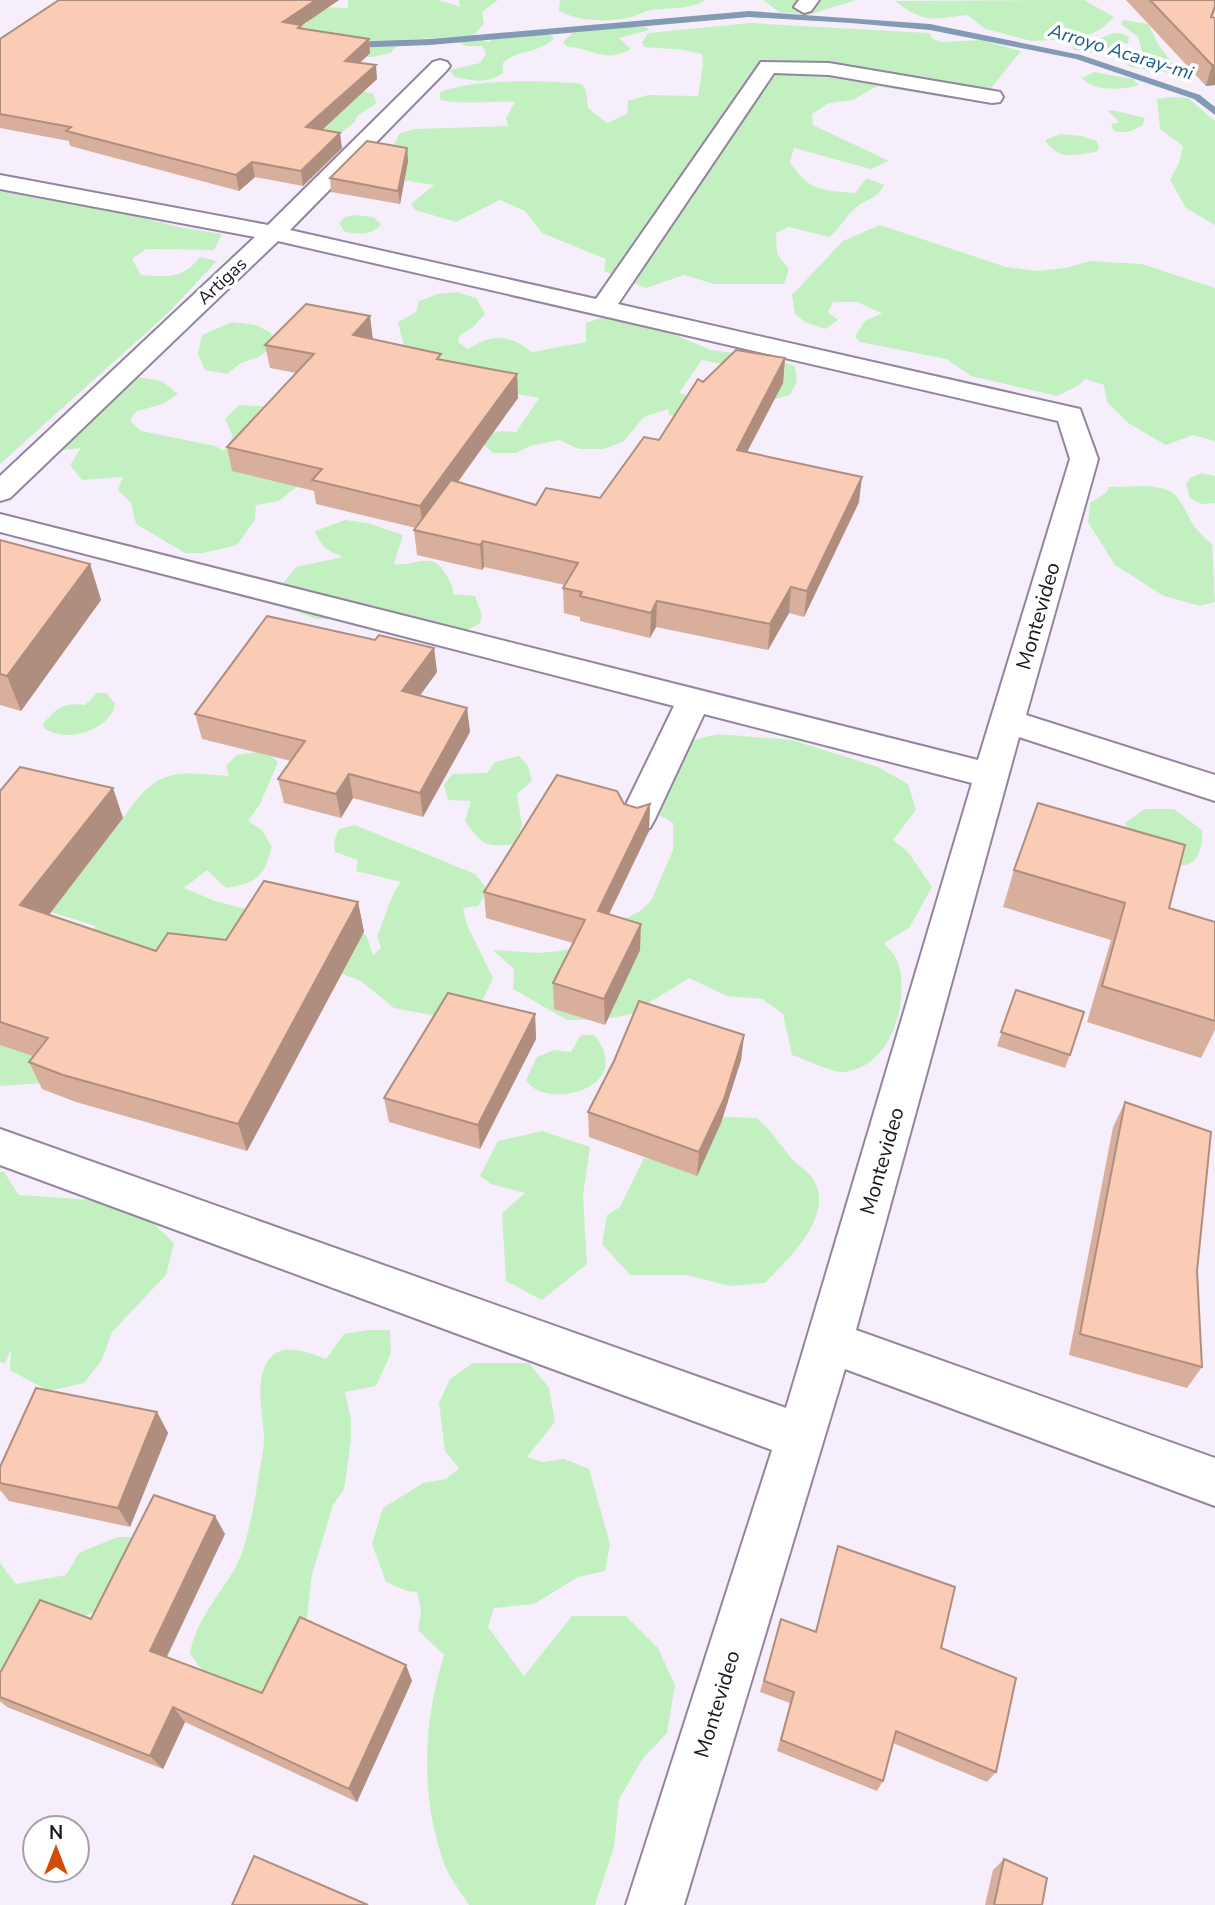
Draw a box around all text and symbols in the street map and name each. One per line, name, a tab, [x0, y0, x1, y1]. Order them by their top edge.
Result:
water label: Arroyo Acaray-mi	[1044, 17, 1197, 87]
street label: Artigas	[192, 252, 252, 310]
street label: Montevideo	[1009, 559, 1067, 673]
street label: Montevideo	[853, 1104, 911, 1218]
street label: Montevideo	[687, 1647, 747, 1761]
north arrow	[21, 1814, 91, 1884]
text: N	[49, 1820, 63, 1846]

